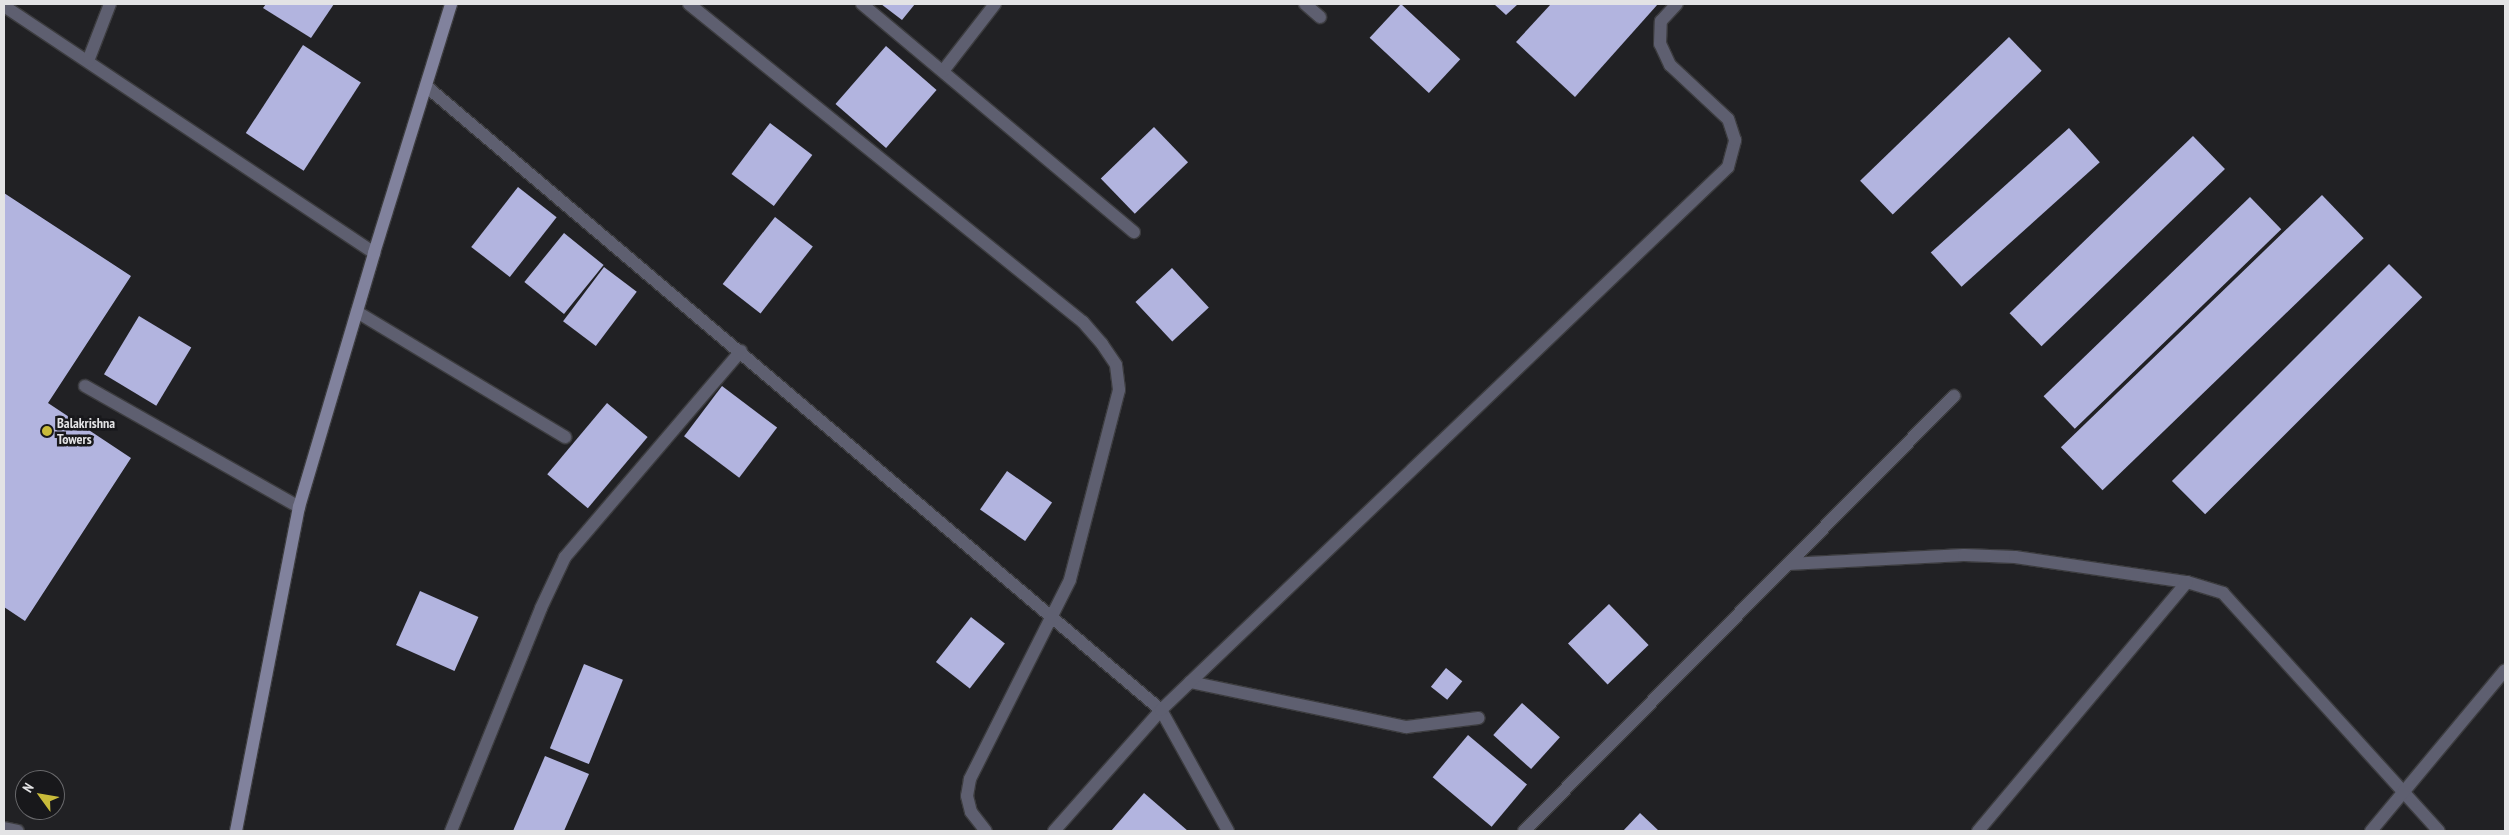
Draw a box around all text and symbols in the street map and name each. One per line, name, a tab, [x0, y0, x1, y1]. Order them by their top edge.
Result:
place label: Balakrishna Towers	[57, 415, 115, 448]
marker: Balakrishna Towers	[41, 425, 53, 437]
north arrow	[15, 770, 65, 820]
text: N	[18, 780, 38, 796]

